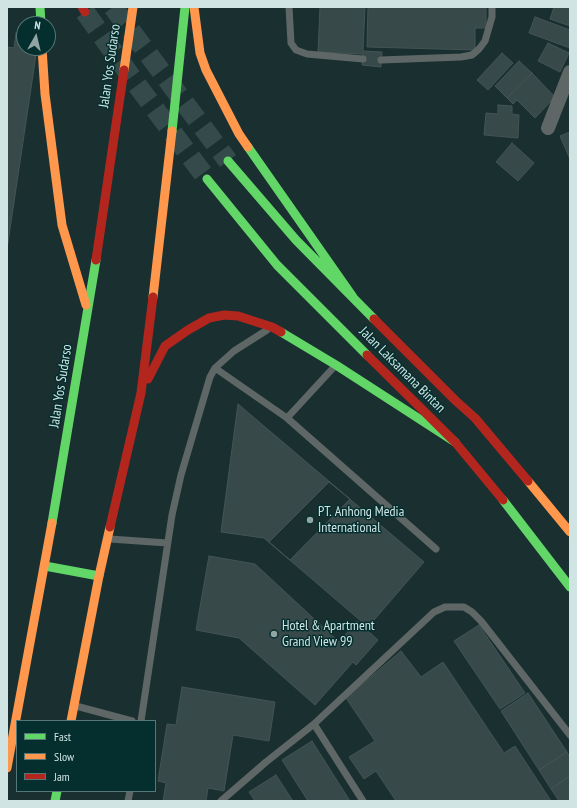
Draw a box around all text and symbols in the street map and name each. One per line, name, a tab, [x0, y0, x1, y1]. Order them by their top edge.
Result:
north arrow	[16, 16, 56, 56]
text: N	[34, 18, 41, 32]
street label: Jalan Yos Sudarso	[96, 23, 124, 109]
street label: Jalan Laksamana Bintan	[355, 323, 449, 417]
street label: Jalan Yos Sudarso	[46, 343, 76, 429]
place label: PT. Anhong Media International	[318, 504, 404, 536]
marker: PT. Anhong Media International	[305, 515, 315, 525]
place label: Hotel & Apartment Grand View 99	[282, 618, 375, 650]
marker: Hotel & Apartment Grand View 99	[269, 629, 279, 639]
legend	[16, 720, 156, 792]
text: Fast	[54, 729, 71, 744]
text: Slow	[54, 749, 74, 764]
text: Jam	[54, 769, 70, 784]

